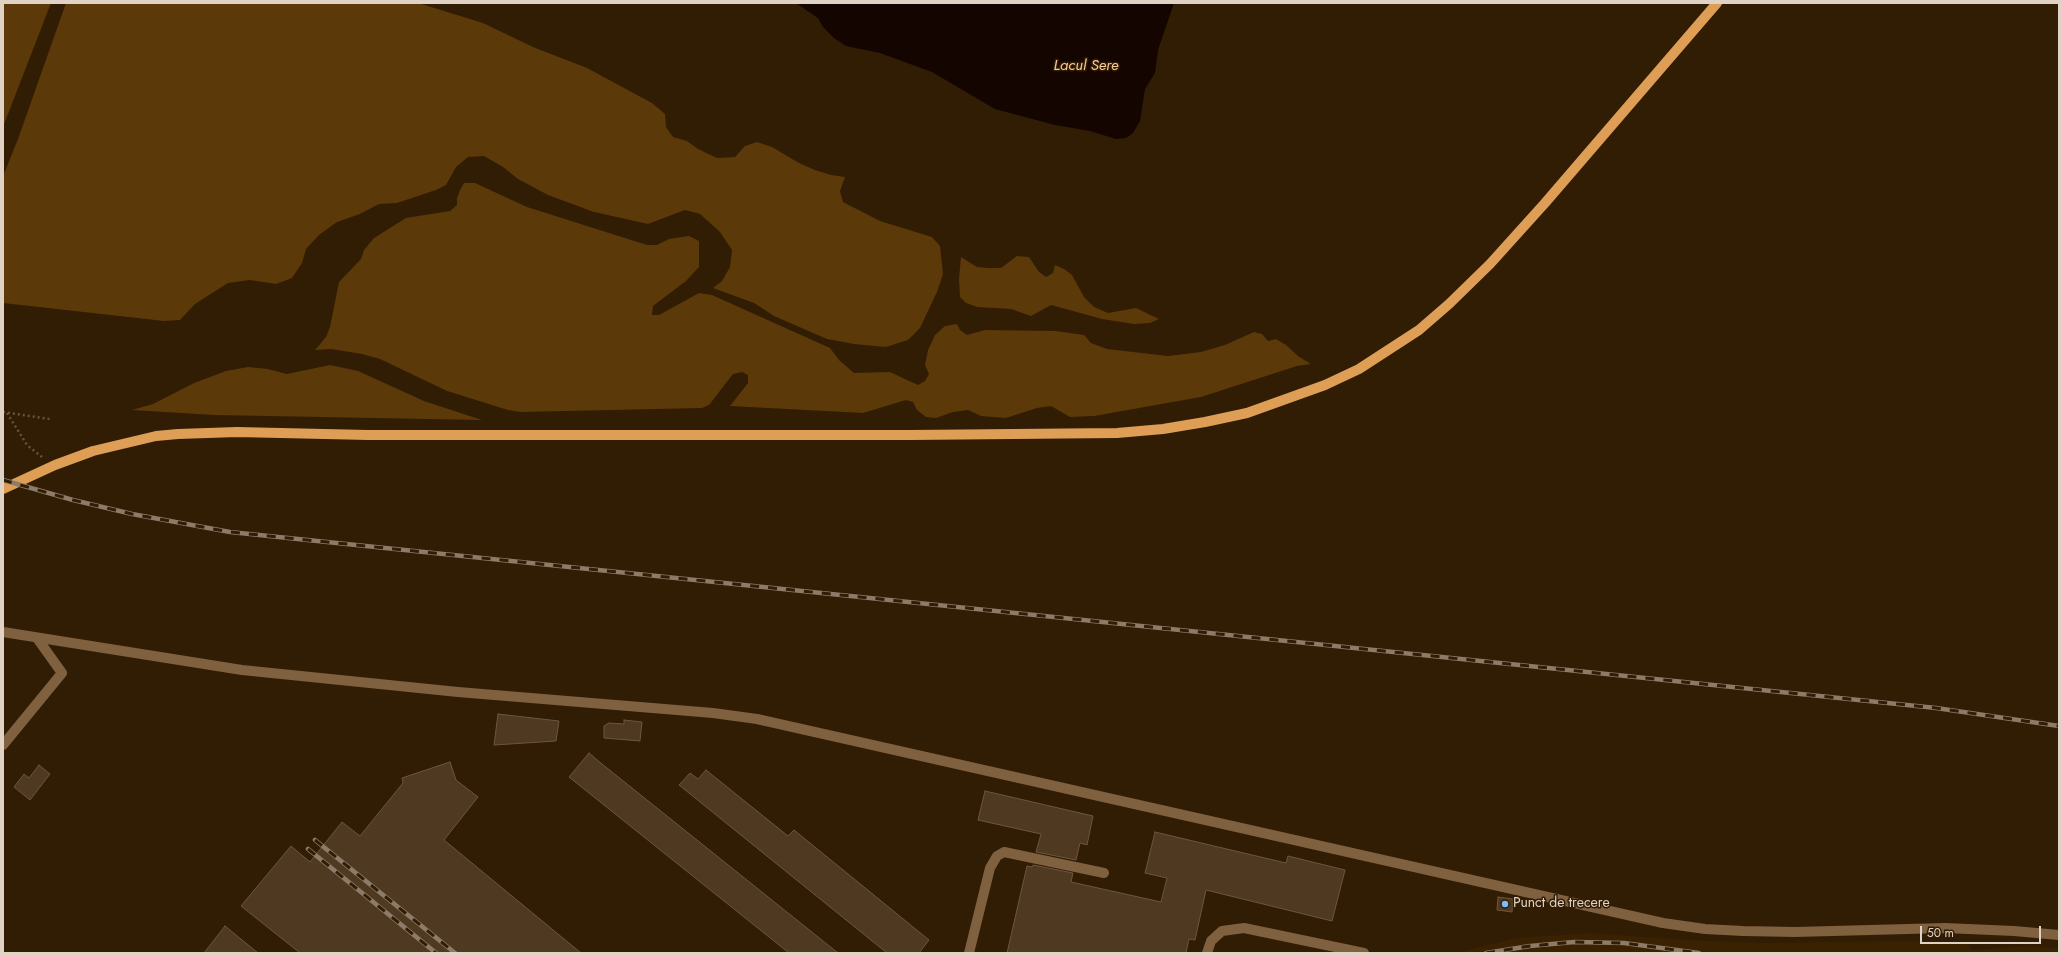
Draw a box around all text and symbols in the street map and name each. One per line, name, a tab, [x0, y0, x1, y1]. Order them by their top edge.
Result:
water label: Lacul Sere	[1053, 57, 1119, 75]
place label: Punct de trecere	[1513, 896, 1610, 912]
marker: Punct de trecere	[1500, 899, 1510, 909]
scale bar	[1922, 918, 2043, 944]
text: 50 m	[1927, 924, 1954, 942]

